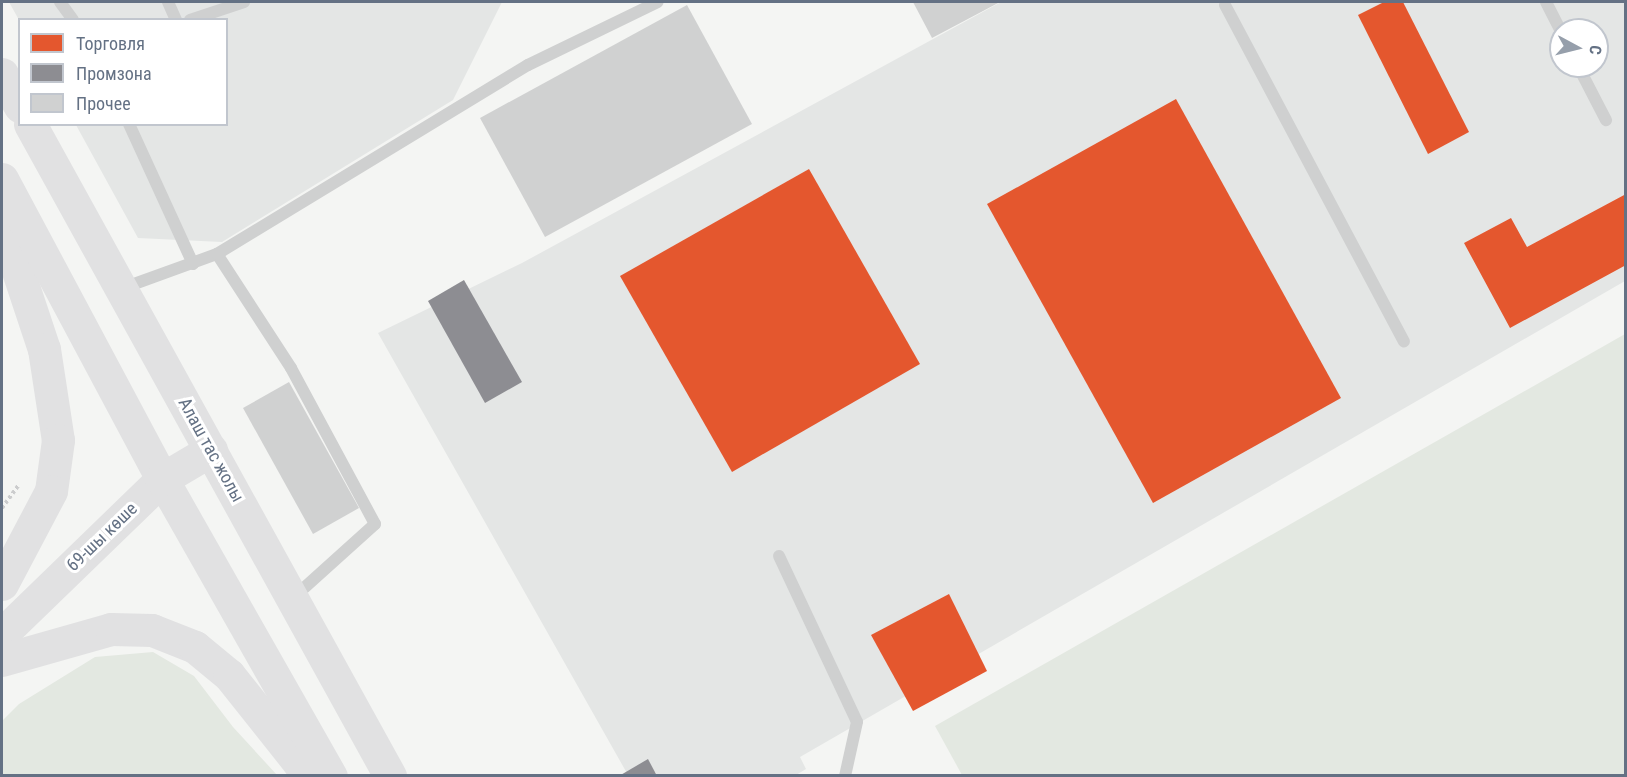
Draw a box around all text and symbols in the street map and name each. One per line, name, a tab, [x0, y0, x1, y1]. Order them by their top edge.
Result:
legend	[18, 18, 228, 126]
north arrow	[1549, 18, 1609, 78]
text: Торговля	[76, 33, 145, 54]
text: С	[1585, 44, 1605, 56]
text: Промзона	[76, 63, 152, 84]
text: Прочее	[76, 93, 131, 114]
street label: Алаш тас жолы	[173, 394, 249, 506]
street label: 69-шы көше	[62, 498, 142, 576]

